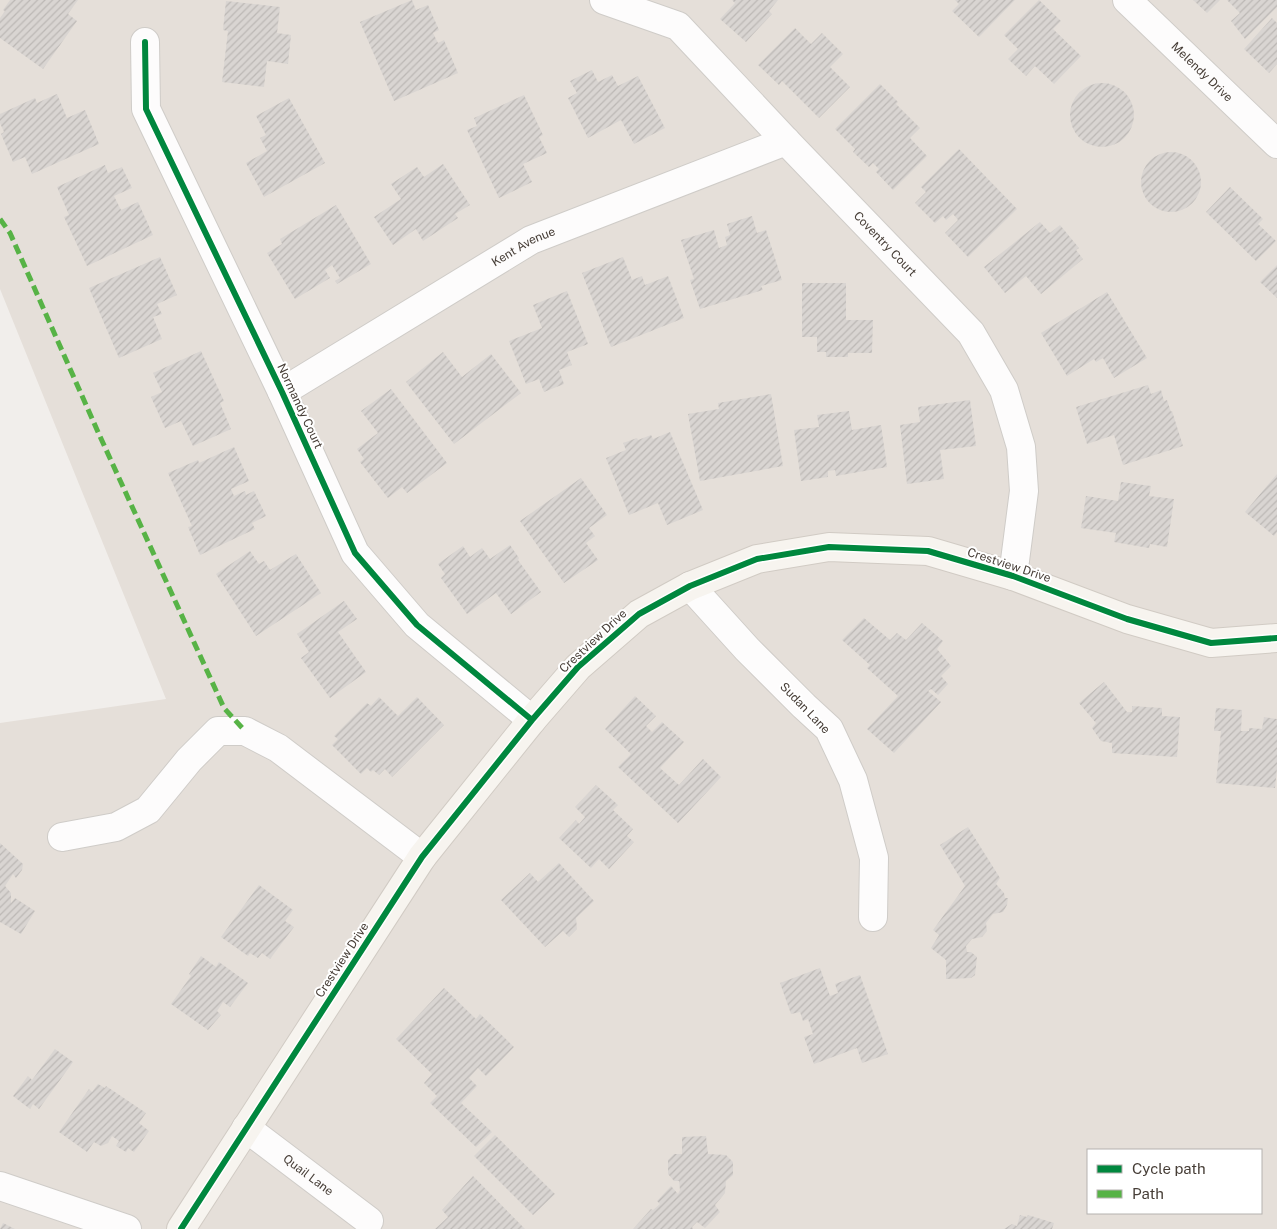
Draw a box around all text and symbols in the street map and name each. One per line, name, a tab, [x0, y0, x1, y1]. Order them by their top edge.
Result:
street label: Melendy Drive	[1168, 39, 1236, 105]
street label: Coventry Court	[851, 209, 920, 279]
street label: Kent Avenue	[489, 224, 557, 269]
street label: Normandy Court	[274, 361, 326, 451]
street label: Crestview Drive	[966, 545, 1053, 585]
street label: Crestview Drive	[556, 606, 630, 676]
street label: Sudan Lane	[777, 679, 833, 737]
street label: Crestview Drive	[312, 920, 372, 1000]
legend	[1087, 1149, 1262, 1214]
street label: Quail Lane	[280, 1152, 336, 1199]
text: Cycle path	[1132, 1160, 1206, 1177]
text: Path	[1132, 1185, 1164, 1202]

